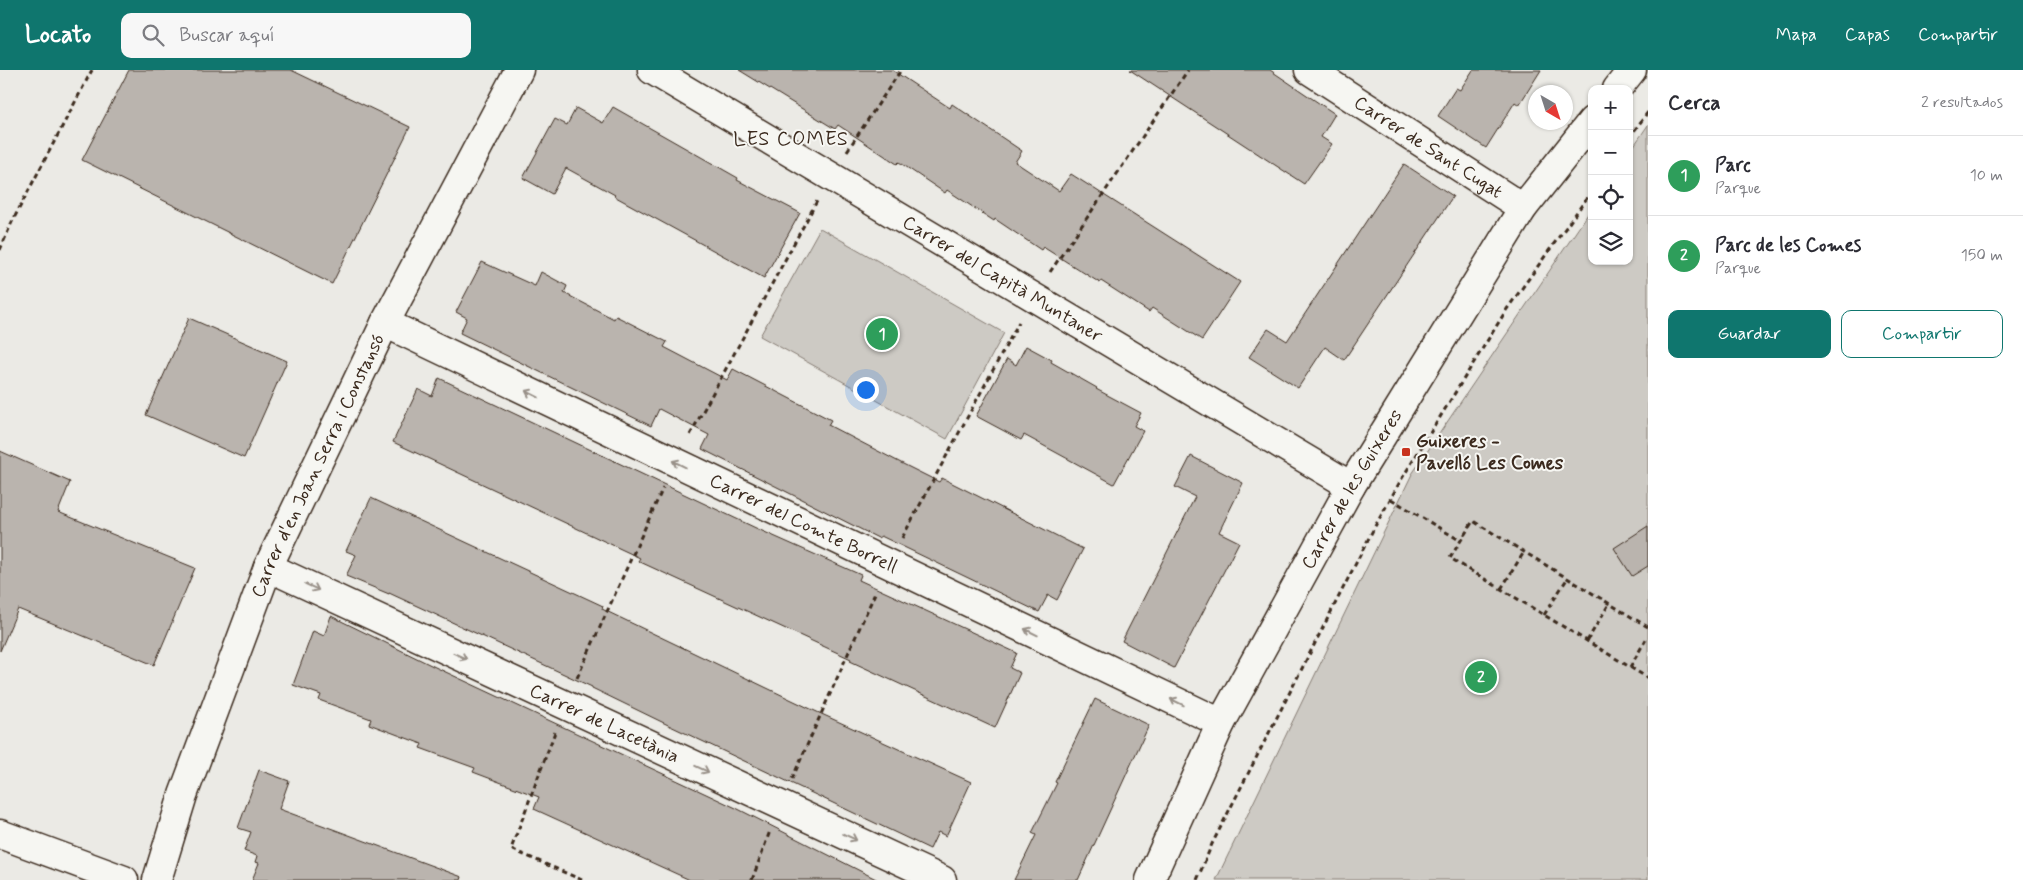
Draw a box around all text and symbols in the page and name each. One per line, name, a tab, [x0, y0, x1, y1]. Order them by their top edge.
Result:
search box	[121, 13, 471, 58]
text: Locato	[25, 20, 91, 51]
icon: search	[139, 21, 167, 49]
text: Buscar aquí	[179, 23, 275, 48]
text: Mapa	[1776, 23, 1817, 47]
text: Capas	[1845, 23, 1890, 47]
text: Compartir	[1918, 23, 1998, 47]
north arrow	[1528, 85, 1573, 130]
map controls	[1588, 85, 1633, 265]
button: +	[1588, 85, 1633, 130]
text: Cerca	[1668, 89, 1721, 117]
street label: Carrer de Sant Cugat	[1349, 90, 1508, 204]
text: 2 resultados	[1921, 92, 2003, 113]
district label: LES COMES	[733, 126, 849, 153]
button: −	[1588, 130, 1633, 175]
text: Parc	[1715, 153, 1751, 178]
text: 1	[1680, 165, 1688, 186]
text: 10 m	[1970, 165, 2003, 186]
button: locate	[1588, 175, 1633, 220]
text: Parque	[1715, 178, 1761, 199]
street label: Carrer del Capità Muntaner	[898, 209, 1107, 348]
button: layers	[1588, 220, 1633, 265]
text: Parc de les Comes	[1715, 233, 1861, 258]
text: 2	[1680, 245, 1688, 266]
text: 150 m	[1961, 245, 2003, 266]
text: Parque	[1715, 258, 1761, 279]
button: Guardar	[1668, 310, 1831, 358]
button: Compartir	[1841, 310, 2003, 358]
pin: 1	[866, 315, 898, 353]
street label: Carrer d'en Joan Serra i Constansó	[245, 330, 390, 601]
your location	[853, 377, 879, 403]
one-way arrow	[525, 389, 540, 398]
street label: Carrer de les Guixeres	[1295, 405, 1408, 574]
place label: Guixeres - Pavelló Les Comes	[1416, 429, 1564, 476]
marker: Guixeres - Pavelló Les Comes	[1400, 446, 1412, 458]
one-way arrow	[672, 459, 687, 468]
street label: Carrer del Comte Borrell	[706, 468, 902, 579]
one-way arrow	[304, 583, 319, 593]
one-way arrow	[1024, 627, 1039, 636]
one-way arrow	[452, 651, 467, 661]
pin: 2	[1465, 658, 1497, 696]
street label: Carrer de Lacetània	[525, 678, 684, 769]
one-way arrow	[1170, 697, 1185, 707]
one-way arrow	[694, 764, 709, 774]
one-way arrow	[842, 833, 857, 843]

